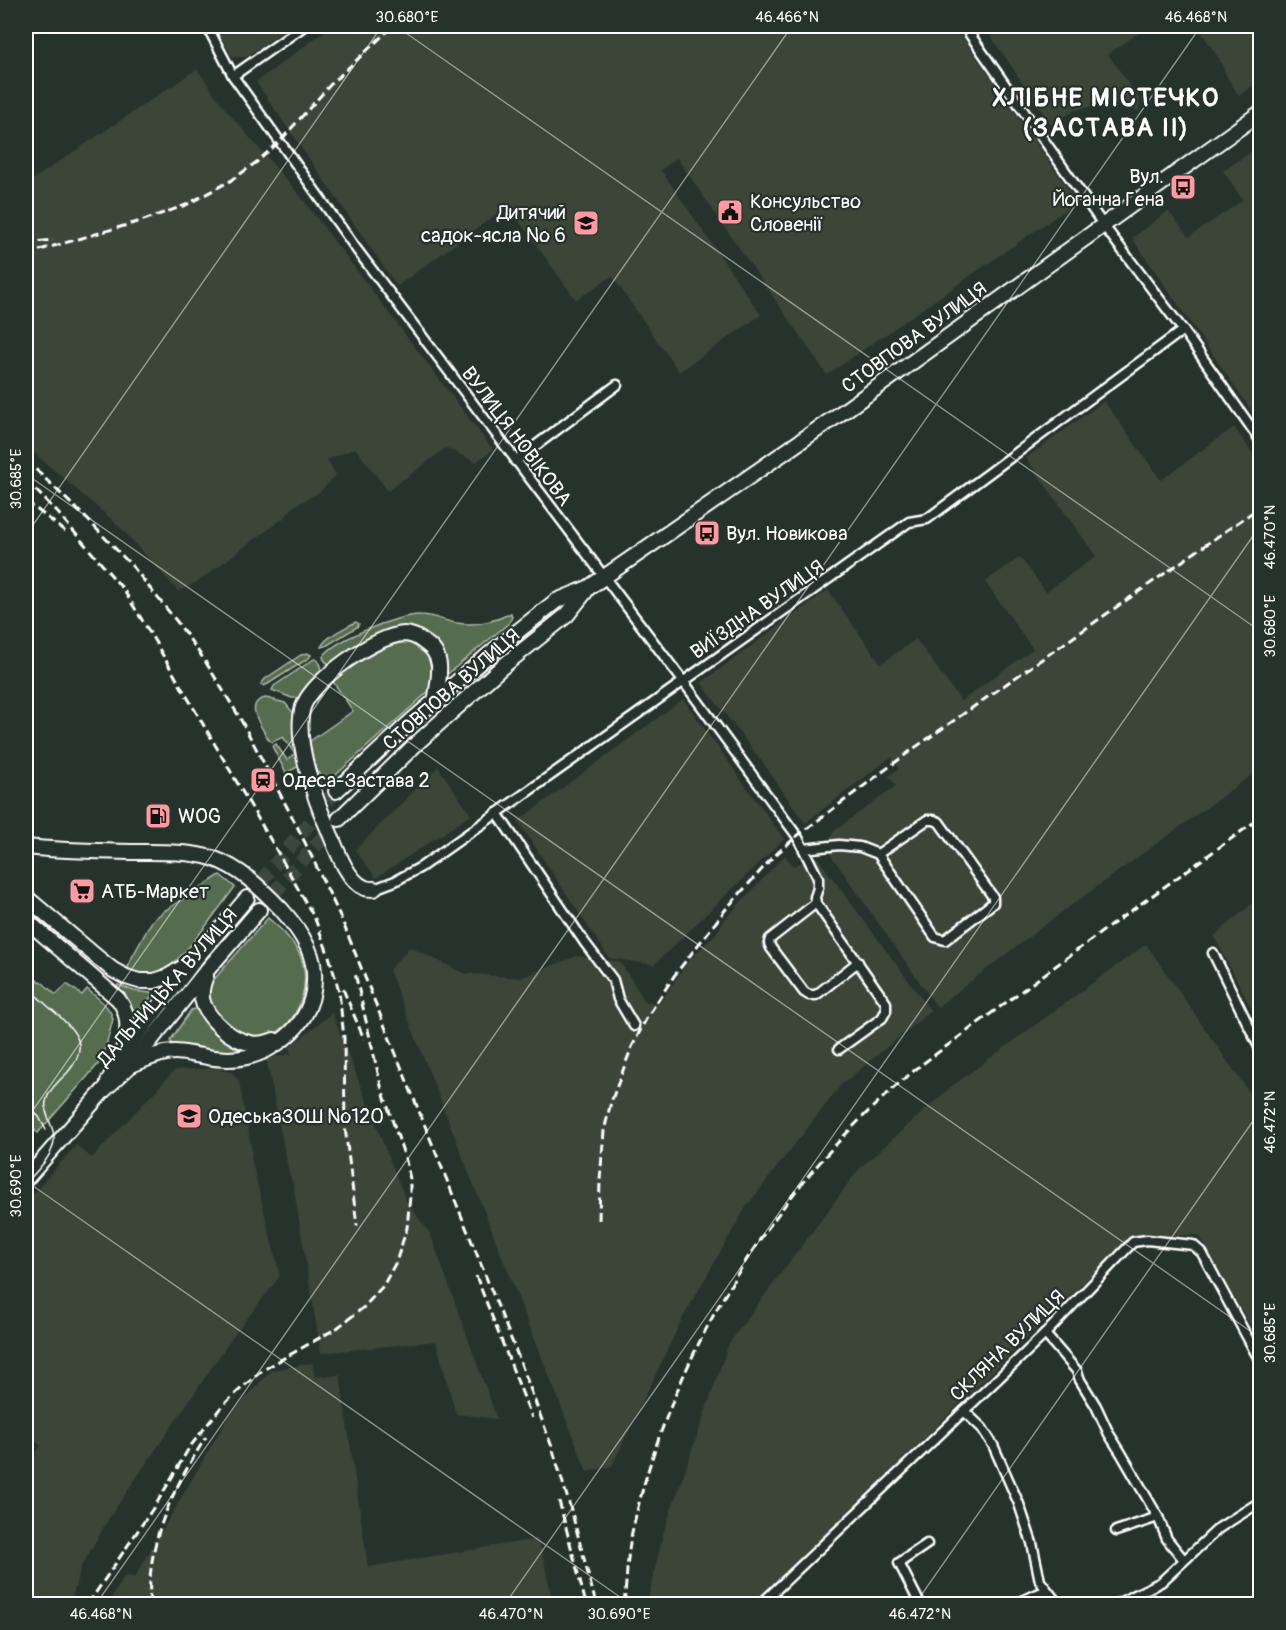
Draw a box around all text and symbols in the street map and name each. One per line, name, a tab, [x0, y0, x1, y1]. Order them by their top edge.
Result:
text: 30.680°E	[376, 8, 439, 27]
text: 46.466°N	[755, 8, 819, 27]
text: 46.468°N	[1165, 8, 1227, 27]
district label: ХЛІБНЕ МІСТЕЧКО (ЗАСТАВА ІІ)	[992, 82, 1220, 144]
place label: Вул. Йоганна Гена	[1053, 164, 1164, 212]
bus stop icon: Вул. Йоганна Гена	[1168, 172, 1198, 202]
place label: Консульство Словенії	[750, 189, 861, 237]
public building icon: Консульство Словенії	[715, 197, 745, 227]
place label: Дитячий садок-ясла № 6	[421, 200, 566, 248]
school or university icon: Дитячий садок-ясла № 6	[571, 208, 601, 238]
street label: СТОВПОВА ВУЛИЦЯ	[837, 276, 992, 399]
street label: ВУЛИЦЯ НОВІКОВА	[456, 362, 577, 511]
text: 30.685°E	[7, 448, 26, 509]
text: 46.470°N	[1261, 505, 1280, 569]
bus stop icon: Вул. Новикова	[692, 518, 722, 548]
place label: Вул. Новикова	[726, 521, 847, 546]
street label: ВИЇЗДНА ВУЛИЦЯ	[686, 554, 829, 665]
text: 30.680°E	[1261, 594, 1280, 657]
street label: СТОВПОВА ВУЛИЦЯ	[378, 623, 525, 756]
station icon: Одеса-Застава 2	[248, 765, 278, 795]
place label: Одеса-Застава 2	[282, 768, 430, 793]
fuel station icon: WOG	[143, 801, 173, 831]
place label: WOG	[178, 804, 221, 829]
supermarket icon: АТБ-Маркет	[67, 876, 97, 906]
place label: АТБ-Маркет	[101, 879, 209, 904]
street label: ДАЛЬНИЦЬКА ВУЛИЦЯ	[91, 903, 243, 1072]
text: 46.472°N	[1261, 1091, 1280, 1153]
school or university icon: ОдеськаЗОШ №120	[174, 1101, 204, 1131]
place label: ОдеськаЗОШ №120	[208, 1104, 384, 1129]
text: 30.690°E	[7, 1154, 26, 1217]
street label: СКЛЯНА ВУЛИЦЯ	[945, 1284, 1070, 1407]
text: 30.685°E	[1261, 1302, 1280, 1363]
text: 46.468°N	[70, 1605, 132, 1624]
text: 46.470°N	[479, 1605, 543, 1624]
text: 30.690°E	[588, 1605, 651, 1624]
text: 46.472°N	[889, 1605, 951, 1624]

